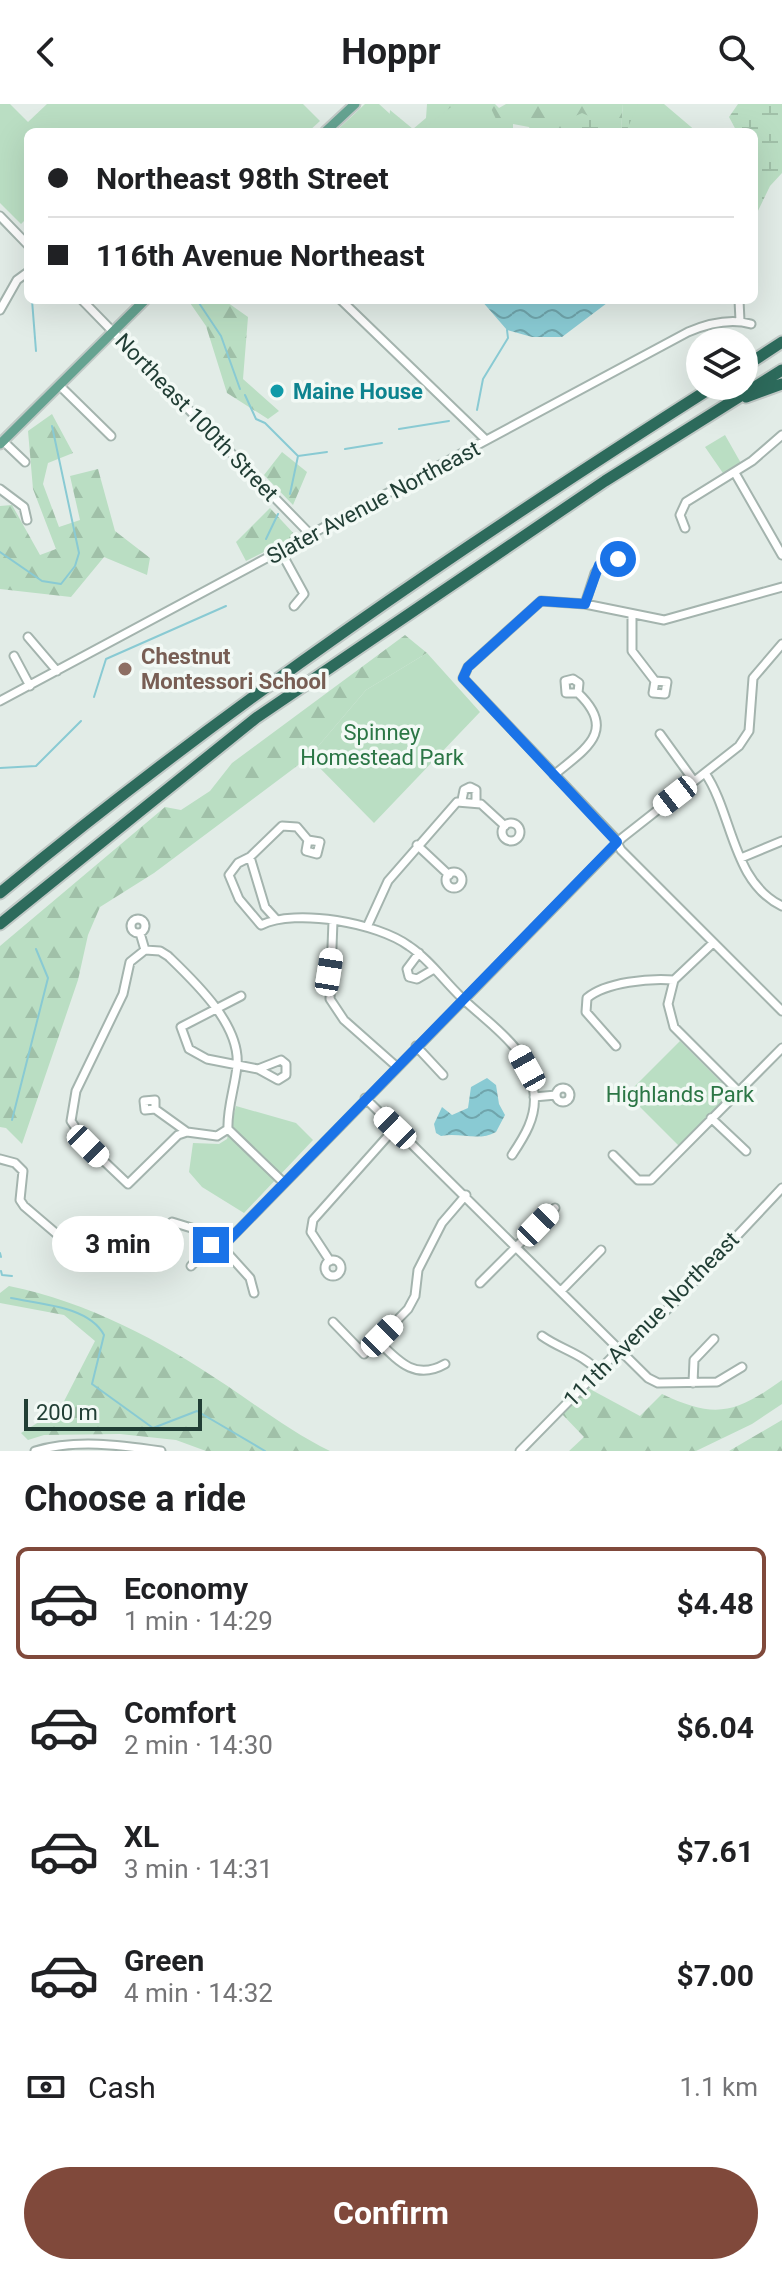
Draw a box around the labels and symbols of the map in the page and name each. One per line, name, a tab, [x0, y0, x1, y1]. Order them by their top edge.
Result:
street label: Northeast 100th Street	[110, 328, 283, 506]
place label: Maine House	[293, 379, 423, 404]
marker: Maine House	[268, 382, 286, 400]
street label: Slater Avenue Northeast	[263, 436, 484, 569]
route start	[600, 541, 636, 577]
place label: Chestnut Montessori School	[141, 644, 327, 694]
marker: Chestnut Montessori School	[116, 660, 134, 678]
park label: Spinney Homestead Park	[300, 720, 465, 770]
car	[649, 772, 701, 820]
car	[313, 946, 345, 998]
car	[505, 1041, 549, 1095]
park label: Highlands Park	[606, 1082, 755, 1107]
car	[369, 1103, 421, 1153]
car	[63, 1121, 113, 1171]
car	[513, 1199, 563, 1251]
callout: 3 min	[51, 1217, 183, 1273]
route end	[193, 1227, 229, 1263]
street label: 111th Avenue Northeast	[559, 1227, 744, 1412]
car	[357, 1311, 407, 1361]
scale bar	[24, 1395, 202, 1431]

